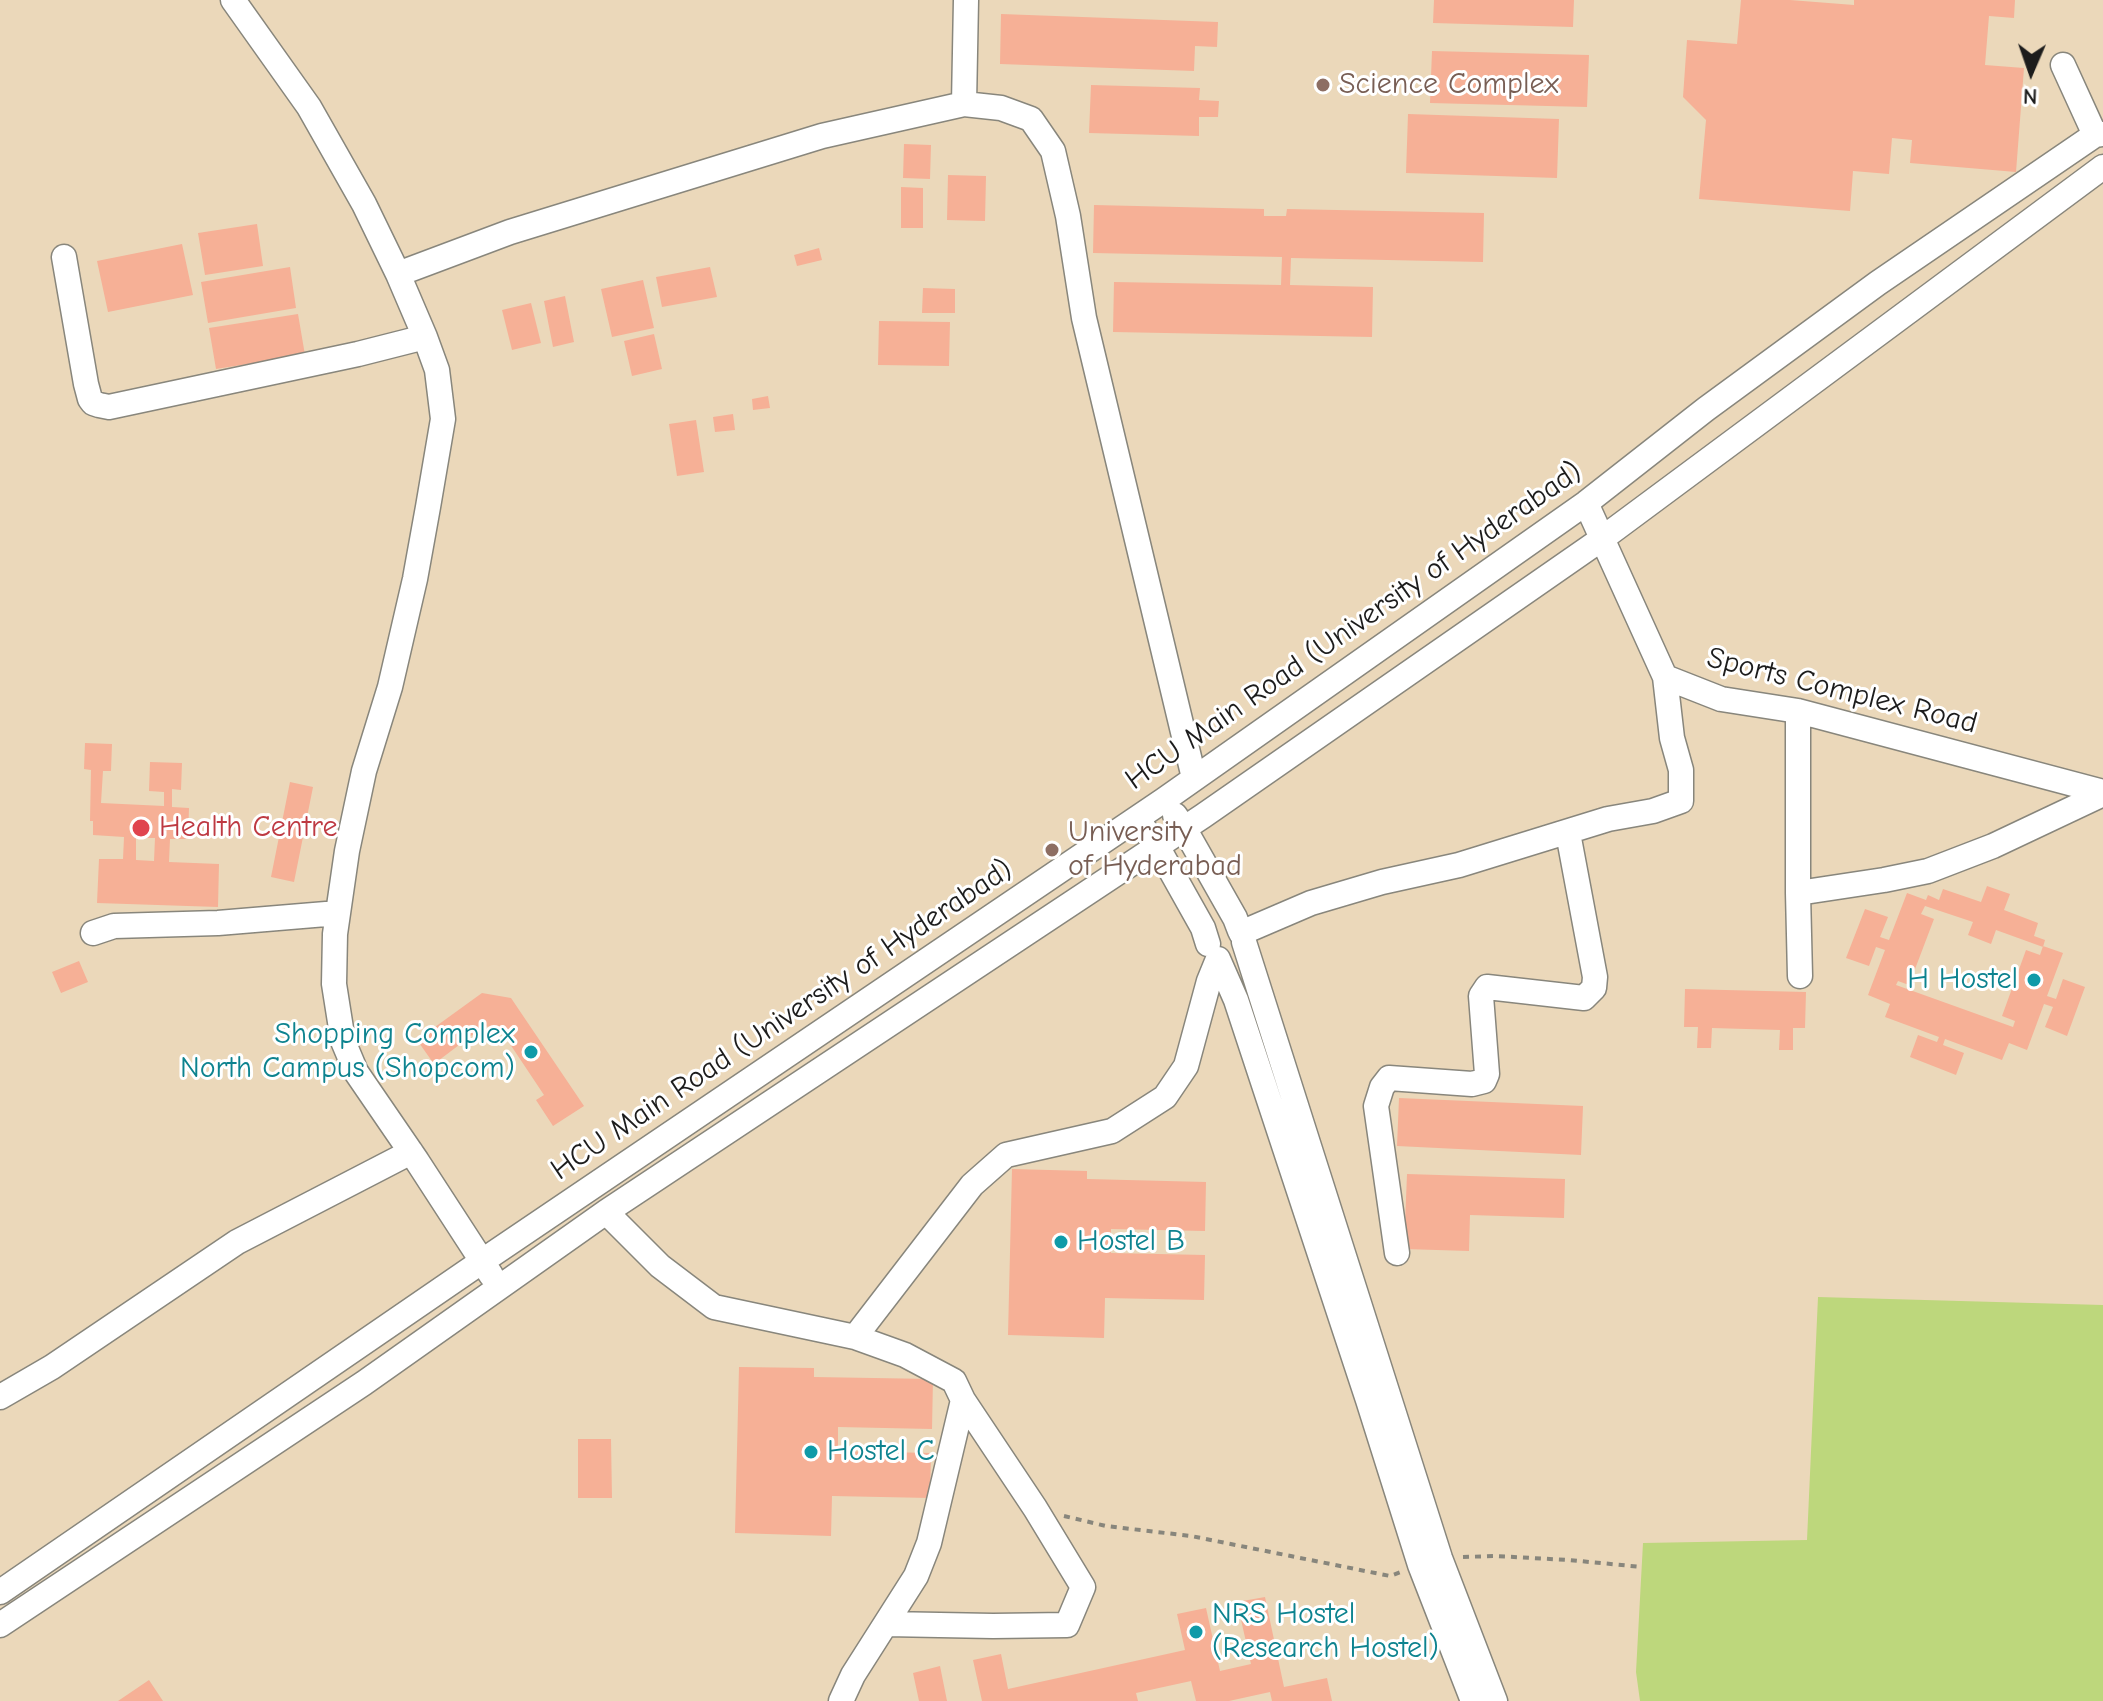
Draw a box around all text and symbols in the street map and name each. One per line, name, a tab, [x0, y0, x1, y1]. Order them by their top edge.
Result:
north arrow	[1991, 32, 2071, 112]
place label: Science Complex	[1339, 67, 1559, 103]
marker: Science Complex	[1314, 76, 1332, 94]
text: N	[2023, 83, 2038, 109]
street label: HCU Main Road (University of Hyderabad)	[1119, 454, 1589, 798]
street label: Sports Complex Road	[1703, 640, 1981, 742]
place label: Health Centre	[159, 810, 337, 846]
place label: University of Hyderabad	[1068, 815, 1242, 886]
marker: Health Centre	[130, 817, 152, 839]
marker: University of Hyderabad	[1043, 841, 1061, 859]
street label: HCU Main Road (University of Hyderabad)	[544, 852, 1020, 1188]
place label: H Hostel	[1907, 962, 2018, 998]
marker: H Hostel	[2025, 971, 2043, 989]
place label: Shopping Complex North Campus (Shopcom)	[180, 1017, 515, 1088]
marker: Shopping Complex North Campus (Shopcom)	[522, 1043, 540, 1061]
place label: Hostel B	[1077, 1224, 1185, 1260]
marker: Hostel B	[1052, 1233, 1070, 1251]
place label: Hostel C	[827, 1434, 935, 1470]
marker: Hostel C	[802, 1443, 820, 1461]
place label: NRS Hostel (Research Hostel)	[1212, 1597, 1439, 1668]
marker: NRS Hostel (Research Hostel)	[1187, 1623, 1205, 1641]

